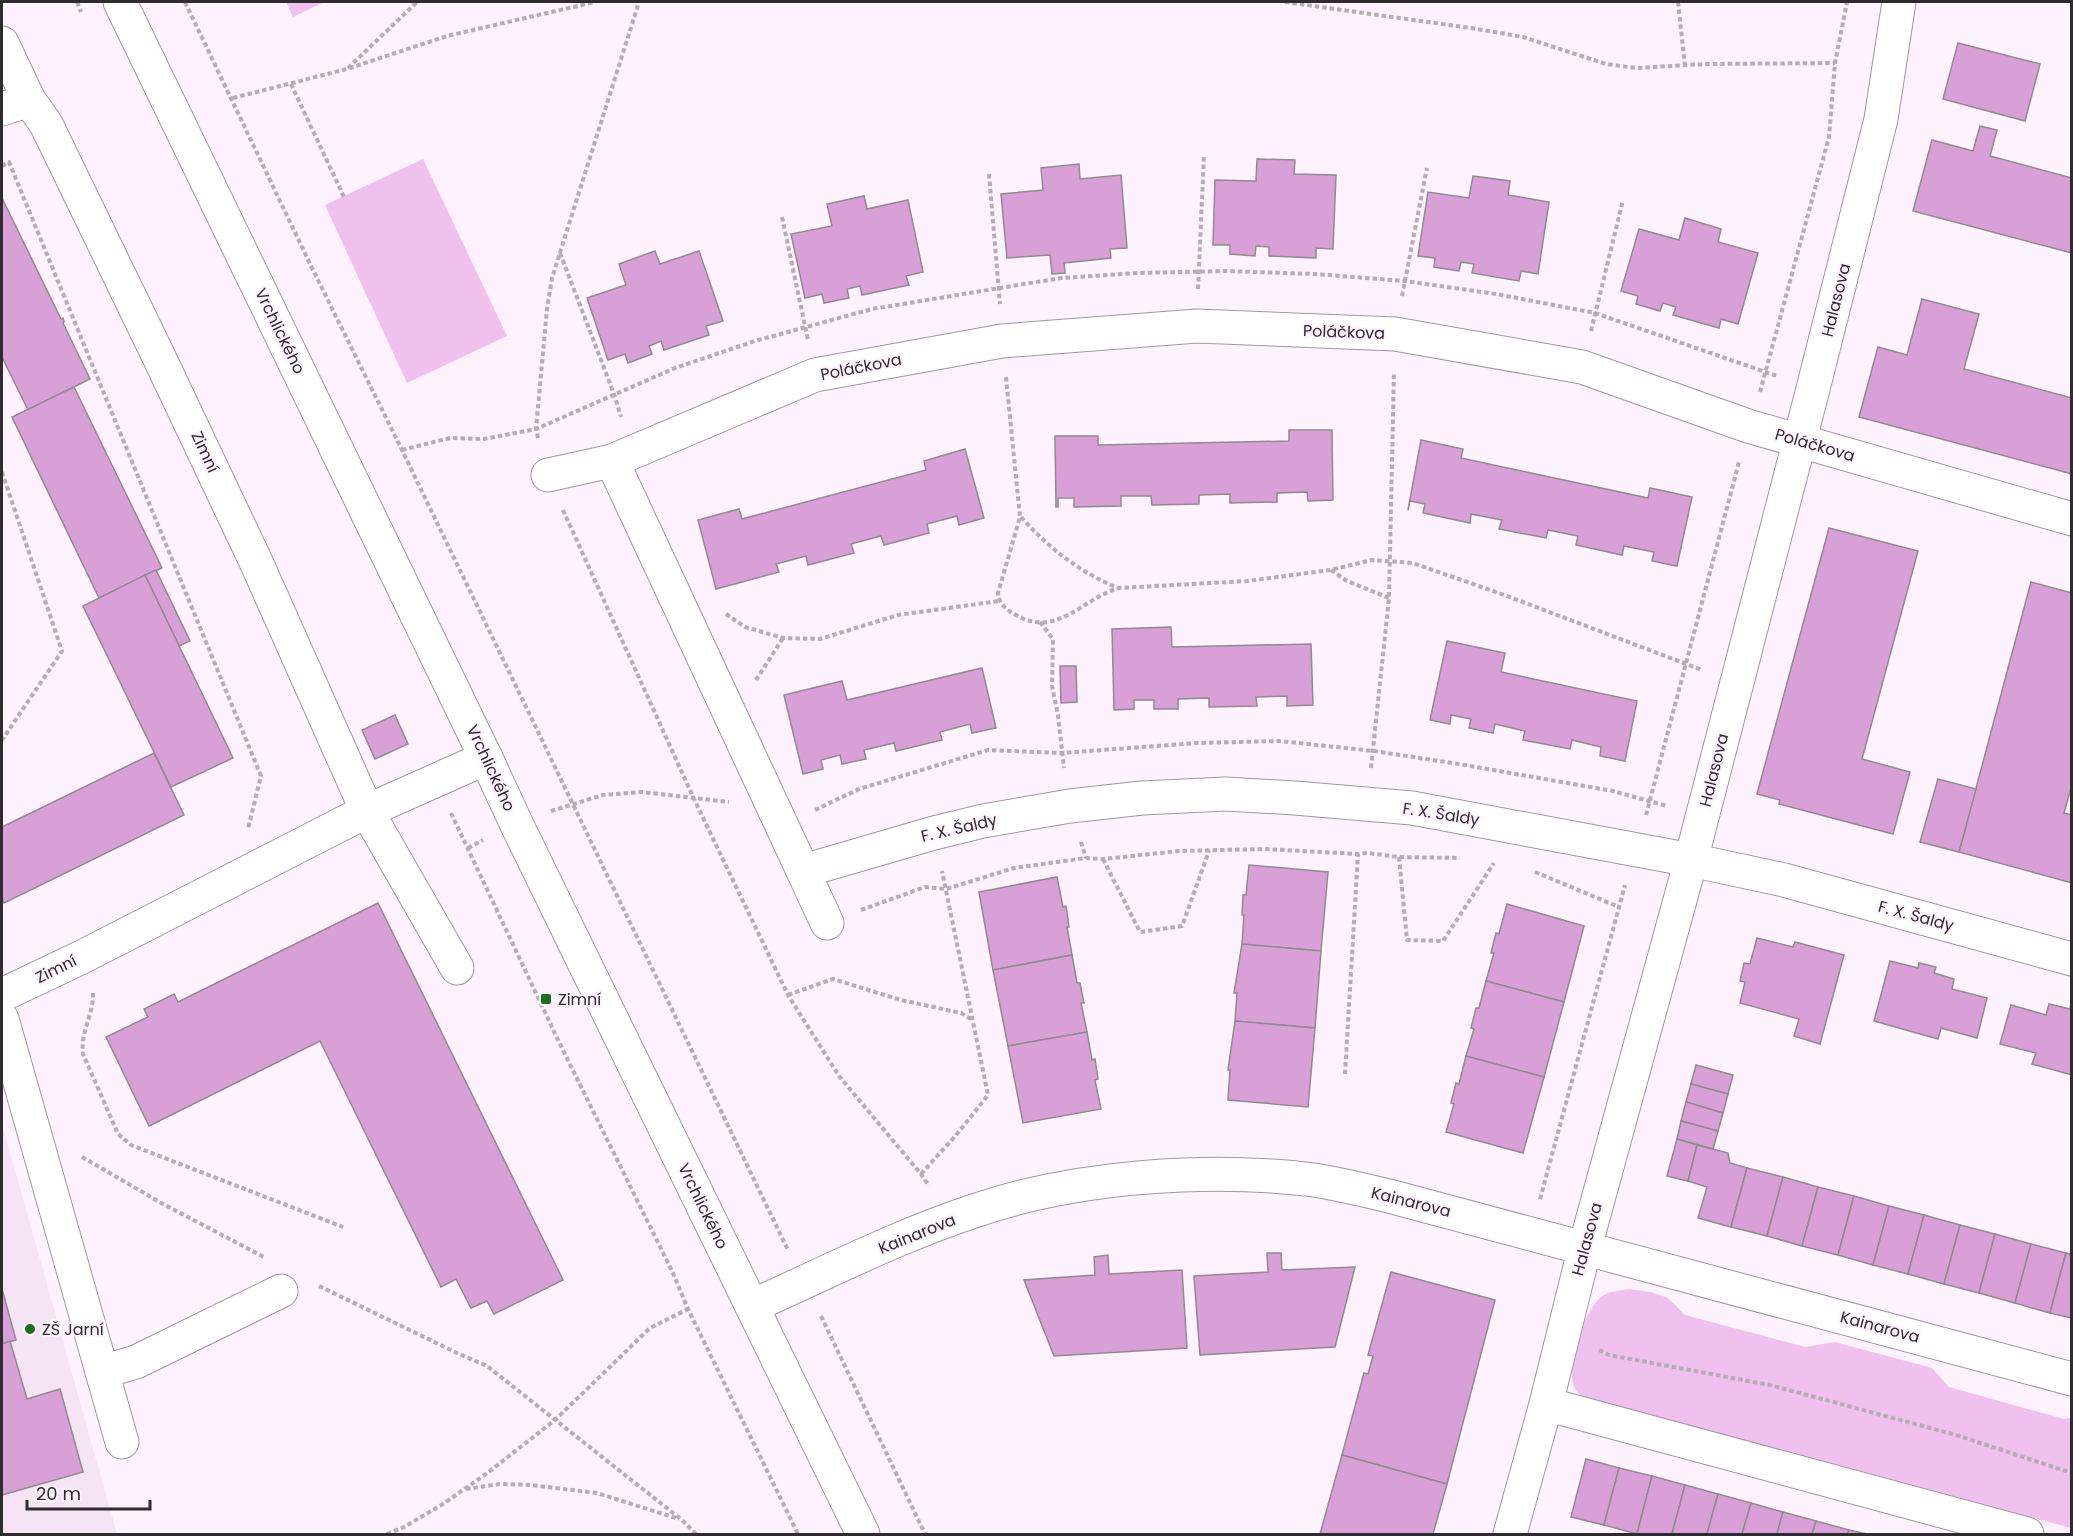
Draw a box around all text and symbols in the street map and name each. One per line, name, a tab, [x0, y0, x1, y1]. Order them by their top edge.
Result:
street label: Halasova	[1816, 261, 1856, 339]
street label: Vrchlického	[249, 284, 311, 378]
street label: Poláčkova	[1302, 319, 1386, 345]
street label: Poláčkova	[818, 348, 904, 386]
street label: Poláčkova	[1772, 423, 1858, 467]
street label: Zimní	[185, 428, 225, 477]
street label: Vrchlického	[461, 721, 521, 815]
street label: Halasova	[1694, 731, 1734, 809]
street label: F. X. Šaldy	[1401, 797, 1481, 831]
street label: F. X. Šaldy	[919, 808, 999, 848]
street label: F. X. Šaldy	[1876, 895, 1956, 937]
street label: Zimní	[32, 949, 81, 989]
place label: Zimní	[558, 988, 601, 1011]
marker: Zimní	[539, 992, 553, 1006]
street label: Vrchlického	[672, 1159, 734, 1253]
street label: Kainarova	[1369, 1181, 1453, 1223]
street label: Halasova	[1566, 1200, 1608, 1278]
street label: Kainarova	[875, 1208, 959, 1260]
street label: Kainarova	[1838, 1305, 1922, 1349]
place label: ZŠ Jarní	[42, 1318, 104, 1341]
marker: ZŠ Jarní	[23, 1322, 37, 1336]
scale bar	[27, 1473, 150, 1511]
text: 20 m	[36, 1481, 81, 1506]

